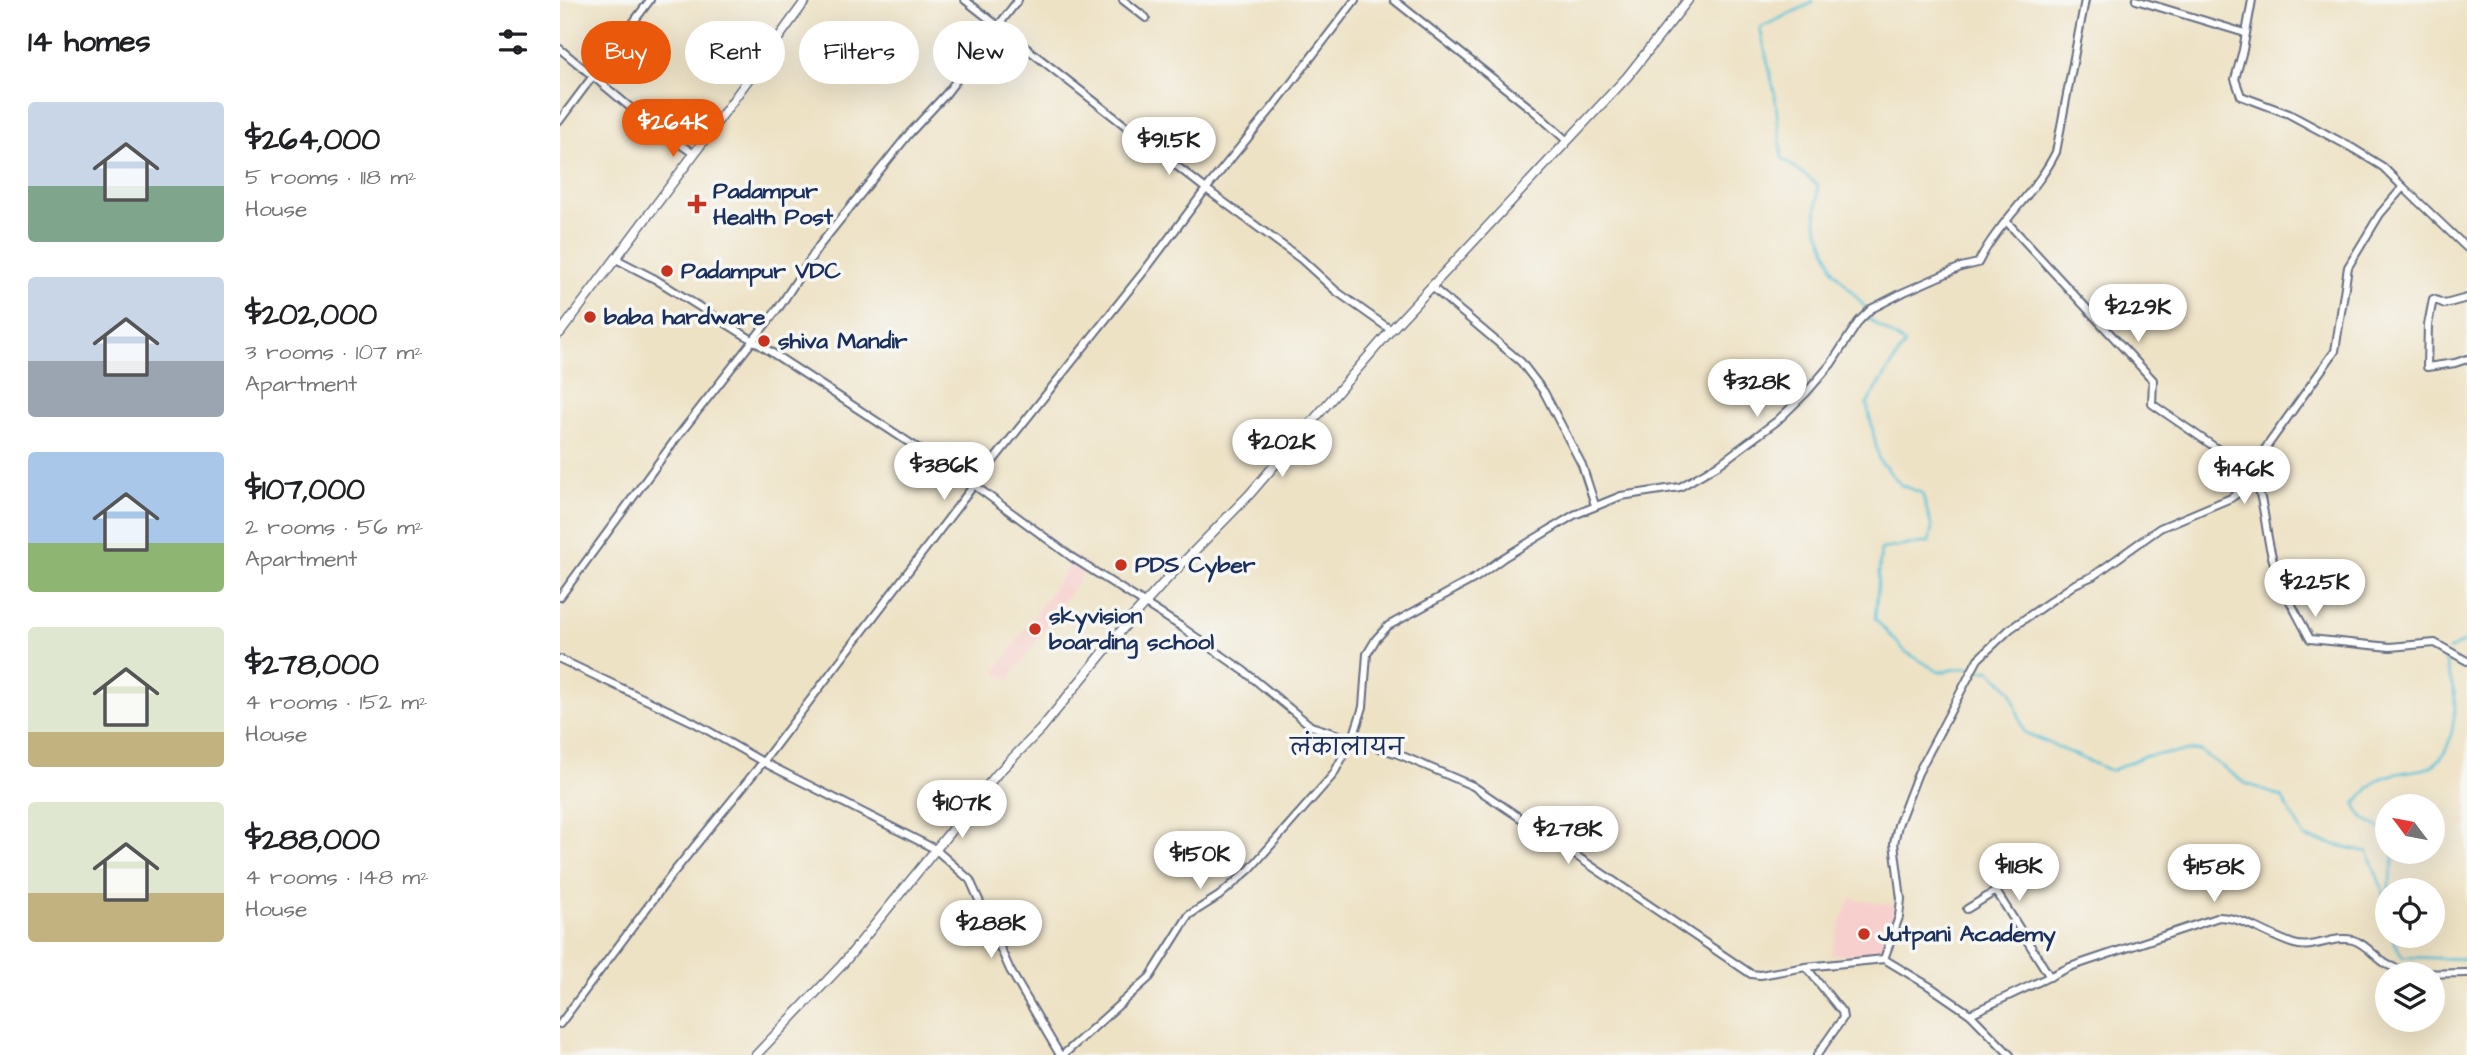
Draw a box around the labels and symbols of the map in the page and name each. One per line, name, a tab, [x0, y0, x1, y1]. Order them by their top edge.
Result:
pin: $264K	[624, 100, 722, 159]
pin: $91.5K	[1112, 118, 1226, 177]
place label: Padampur Health Post	[713, 175, 834, 233]
marker: Padampur Health Post	[687, 194, 707, 214]
place label: Padampur VDC	[681, 255, 841, 287]
marker: Padampur VDC	[659, 263, 675, 279]
pin: $229K	[2089, 284, 2187, 344]
place label: baba hardware	[604, 301, 766, 333]
marker: baba hardware	[582, 309, 598, 325]
place label: shiva Mandir	[778, 325, 908, 357]
marker: shiva Mandir	[756, 333, 772, 349]
pin: $328K	[1708, 360, 1806, 419]
pin: $202K	[1233, 420, 1331, 479]
pin: $386K	[895, 442, 993, 502]
pin: $146K	[2195, 447, 2293, 506]
place label: PDS Cyber	[1135, 549, 1256, 583]
marker: PDS Cyber	[1113, 557, 1129, 573]
pin: $225K	[2266, 560, 2364, 619]
place label: skyvision boarding school	[1049, 600, 1214, 659]
marker: skyvision boarding school	[1027, 621, 1043, 637]
district label: लंकालायन	[1288, 730, 1405, 765]
pin: $107K	[913, 780, 1011, 840]
north arrow	[2375, 794, 2445, 864]
pin: $278K	[1519, 806, 1617, 866]
pin: $150K	[1151, 832, 1249, 891]
pin: $118K	[1970, 844, 2068, 903]
pin: $158K	[2165, 844, 2263, 904]
pin: $288K	[942, 900, 1040, 960]
place label: Jutpani Academy	[1877, 918, 2056, 952]
marker: Jutpani Academy	[1856, 926, 1872, 942]

